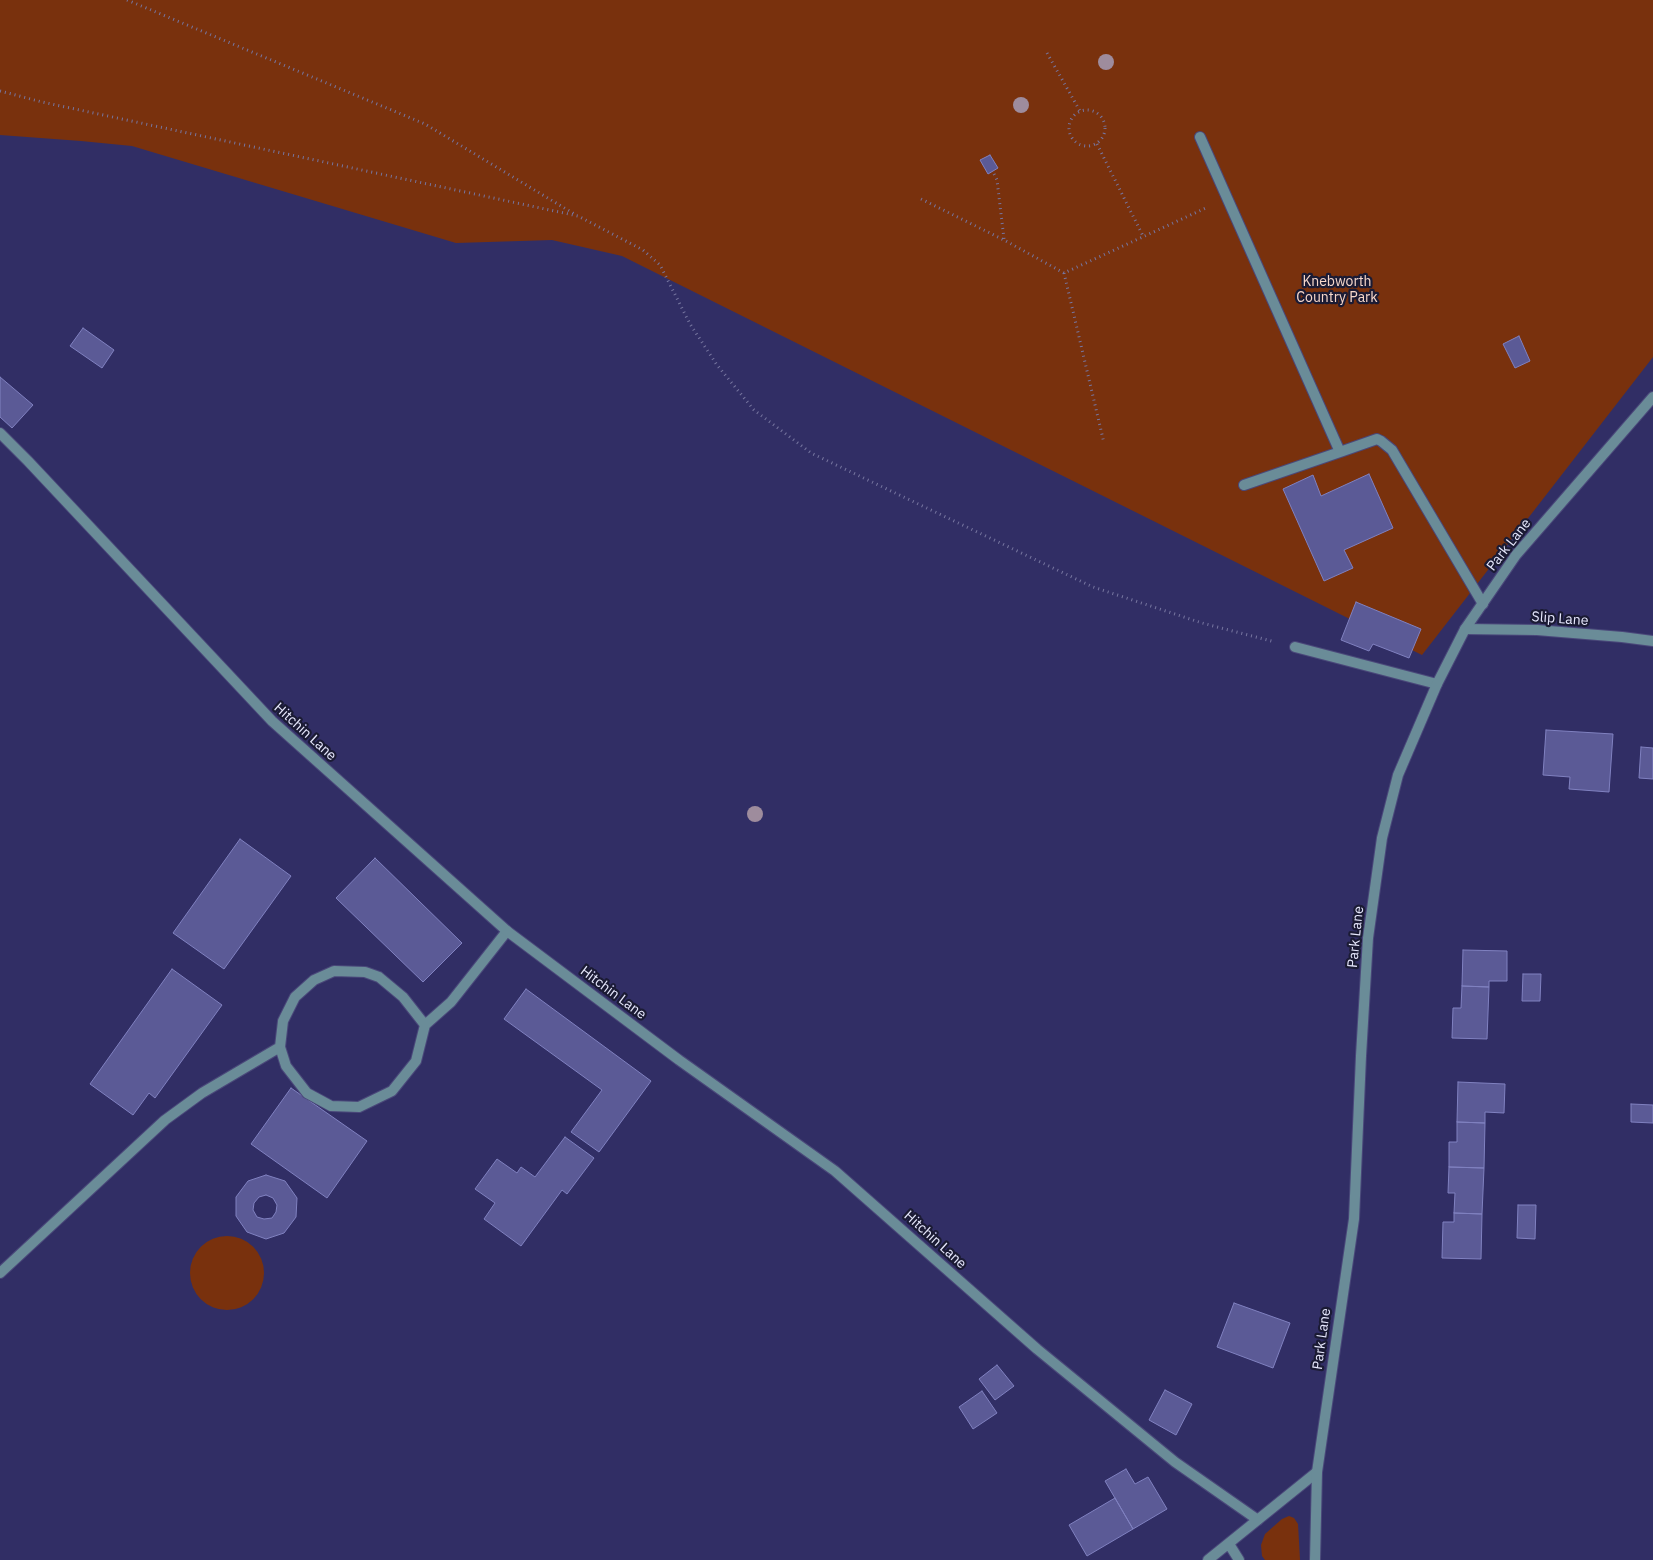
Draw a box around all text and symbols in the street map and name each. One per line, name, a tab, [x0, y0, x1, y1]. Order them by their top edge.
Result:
park label: Knebworth Country Park	[1296, 274, 1378, 306]
street label: Park Lane	[1483, 515, 1535, 575]
street label: Slip Lane	[1531, 609, 1589, 629]
street label: Hitchin Lane	[270, 700, 340, 764]
street label: Park Lane	[1344, 905, 1368, 969]
street label: Hitchin Lane	[577, 963, 649, 1023]
street label: Hitchin Lane	[900, 1208, 970, 1272]
street label: Park Lane	[1309, 1307, 1335, 1371]

